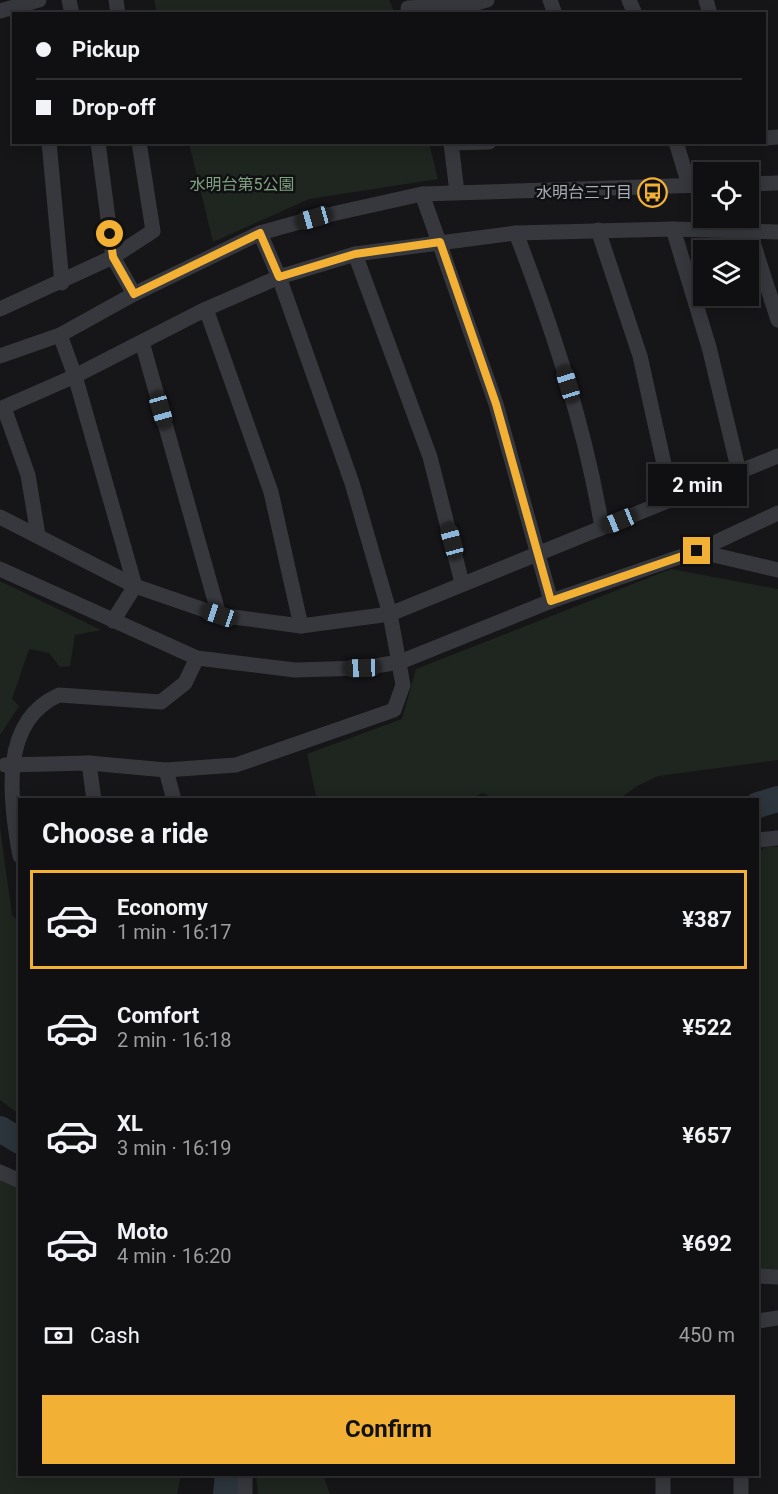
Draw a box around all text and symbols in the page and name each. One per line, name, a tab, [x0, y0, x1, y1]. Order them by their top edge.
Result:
text: Pickup	[72, 37, 140, 62]
text: Drop-off	[72, 95, 156, 120]
map controls	[693, 162, 759, 306]
button: locate	[693, 162, 759, 228]
park label: 水明台第5公園	[190, 175, 295, 194]
bus stop icon: 水明台三丁目	[637, 176, 669, 208]
place label: 水明台三丁目	[536, 183, 632, 202]
car	[294, 204, 334, 232]
route start	[96, 220, 123, 247]
button: layers	[693, 240, 759, 306]
car	[554, 364, 582, 404]
car	[147, 390, 175, 430]
callout: 2 min	[648, 464, 746, 506]
text: 2 min	[672, 473, 723, 497]
car	[599, 506, 639, 536]
car	[439, 521, 465, 561]
route end	[683, 537, 710, 564]
car	[199, 601, 239, 629]
car	[344, 658, 380, 678]
text: Choose a ride	[42, 818, 208, 850]
icon: car	[45, 893, 99, 947]
text: Economy	[117, 895, 208, 920]
text: ¥387	[682, 907, 732, 932]
text: 1 min · 16:17	[117, 920, 232, 944]
icon: car	[45, 1001, 99, 1055]
text: Comfort	[117, 1003, 199, 1028]
text: ¥522	[682, 1015, 732, 1040]
text: 2 min · 16:18	[117, 1028, 232, 1052]
icon: car	[45, 1109, 99, 1163]
text: XL	[117, 1111, 143, 1136]
text: ¥657	[682, 1123, 732, 1148]
text: 3 min · 16:19	[117, 1136, 232, 1160]
icon: car	[45, 1217, 99, 1271]
text: Moto	[117, 1219, 168, 1244]
text: ¥692	[682, 1231, 732, 1256]
text: 4 min · 16:20	[117, 1244, 232, 1268]
icon: cash	[42, 1319, 75, 1352]
text: Cash	[90, 1323, 140, 1348]
text: 450 m	[679, 1323, 735, 1347]
button: Confirm	[42, 1395, 735, 1464]

